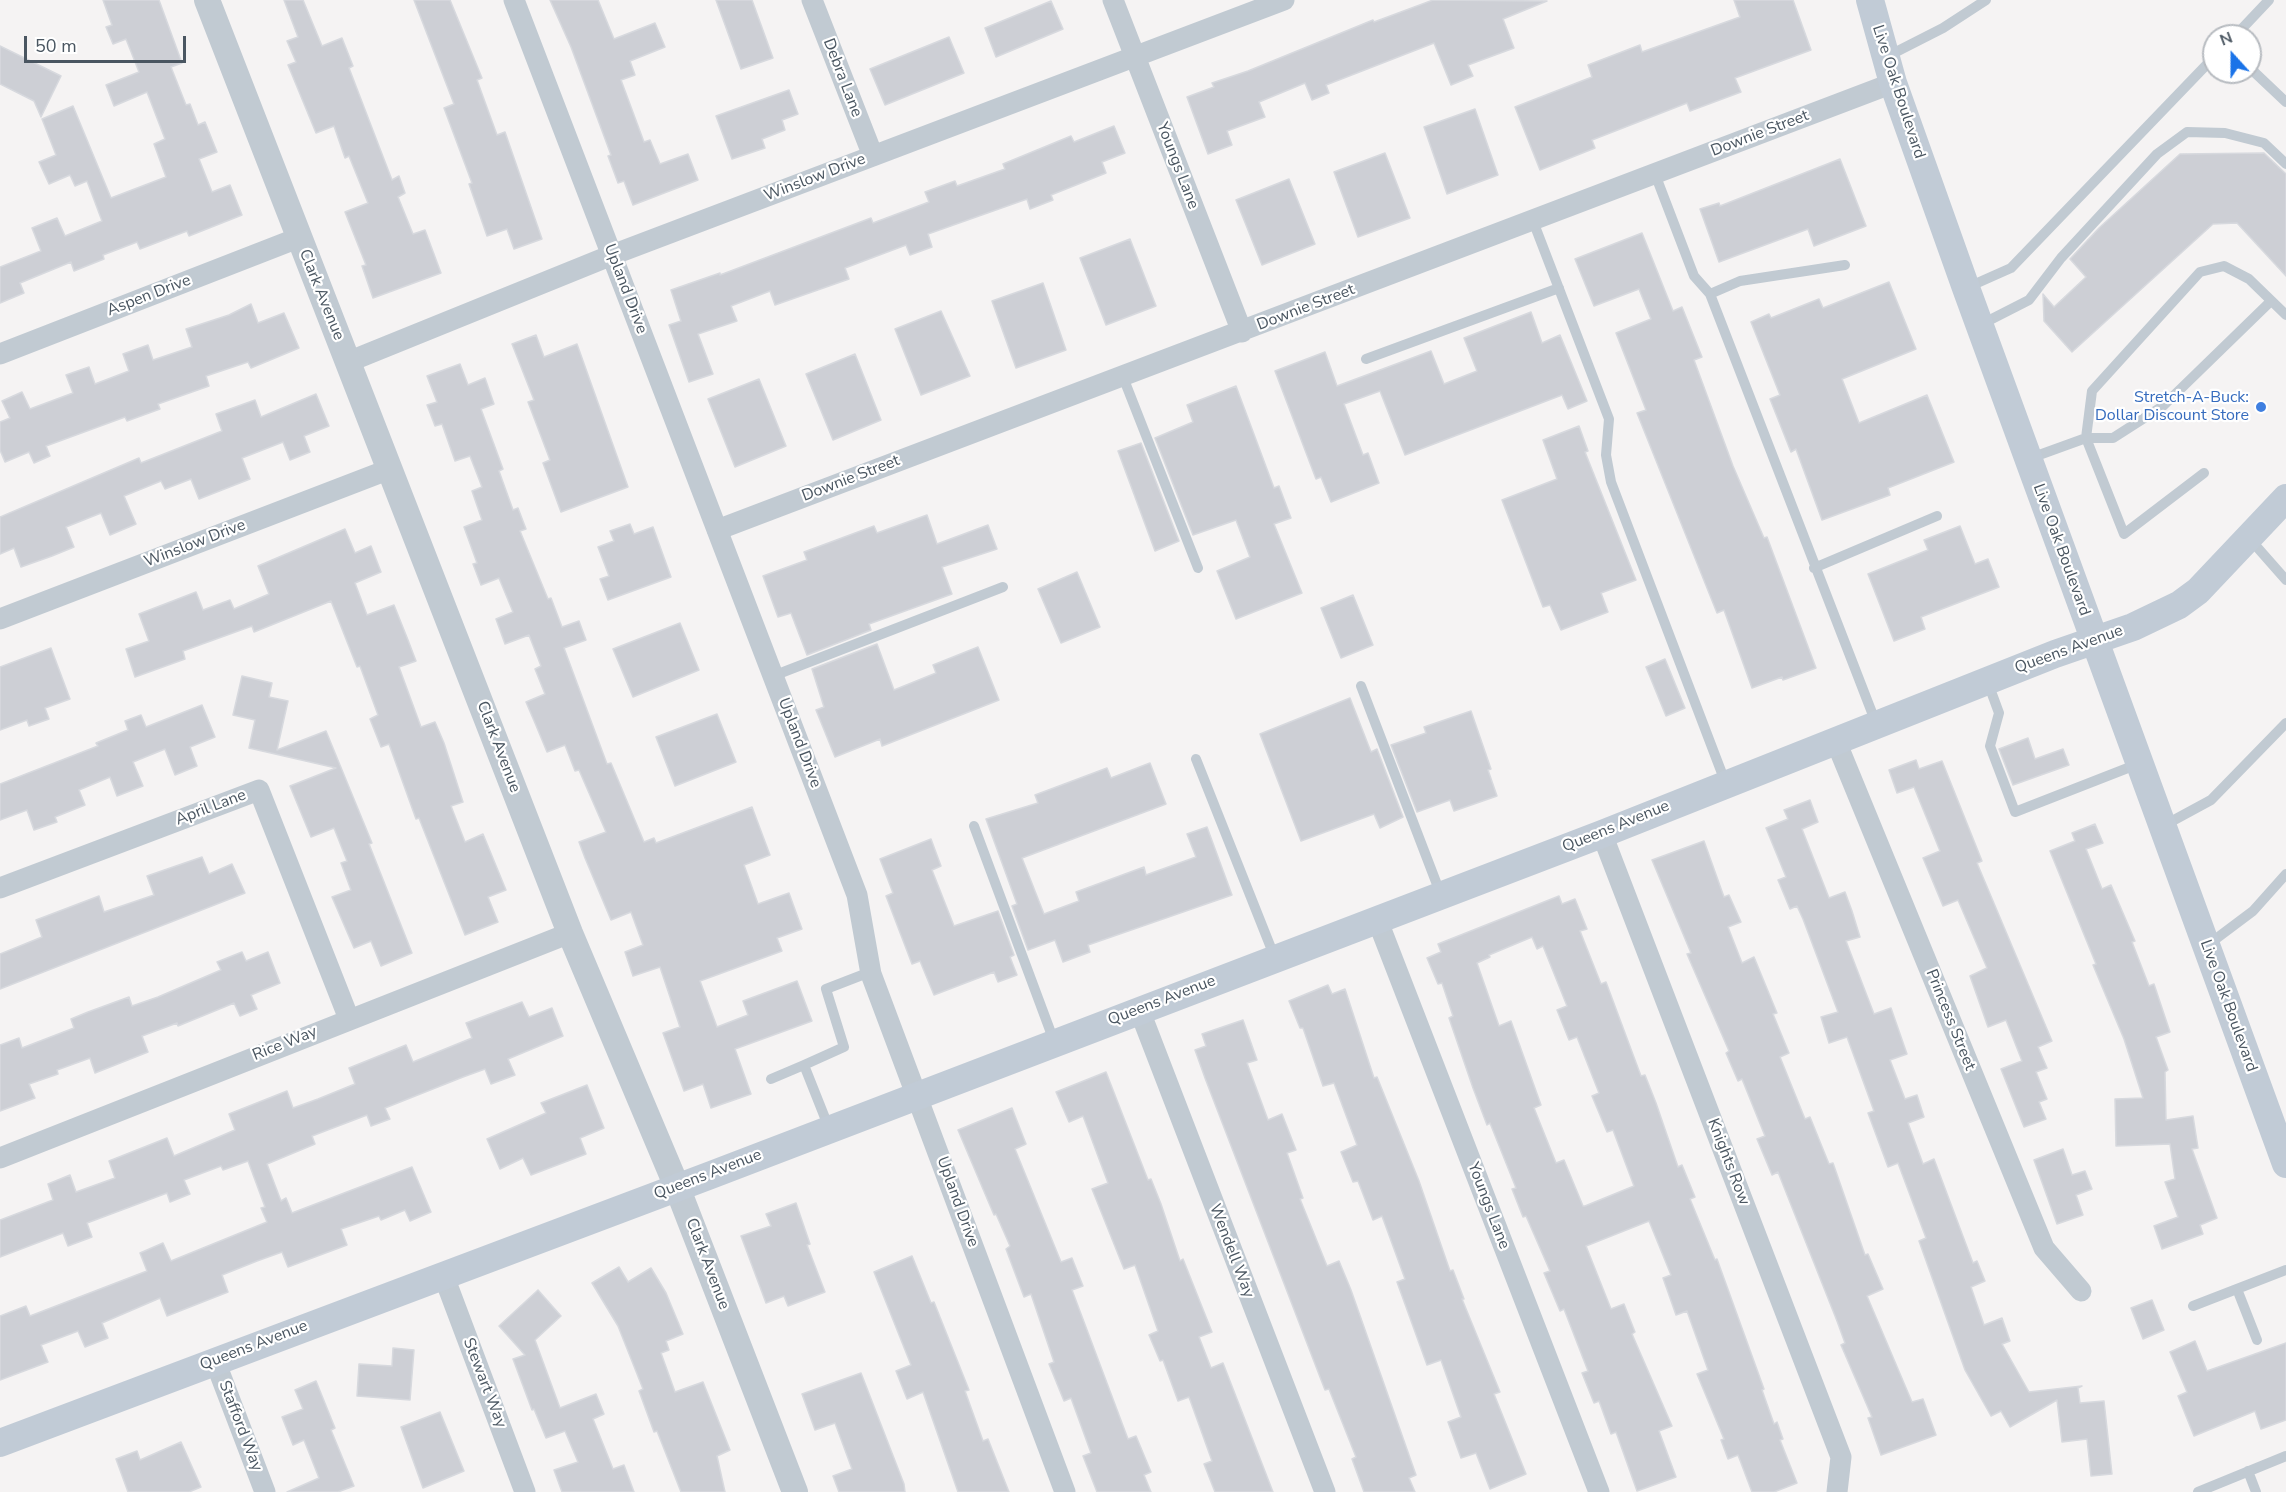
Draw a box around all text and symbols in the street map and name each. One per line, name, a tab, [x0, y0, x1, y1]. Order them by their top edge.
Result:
street label: Live Oak Boulevard	[1867, 23, 1929, 161]
scale bar	[27, 24, 189, 62]
north arrow	[2202, 24, 2262, 84]
text: N	[2217, 27, 2236, 51]
text: 50 m	[35, 34, 77, 58]
street label: Debra Lane	[818, 36, 866, 120]
street label: Downie Street	[1708, 107, 1812, 161]
street label: Youngs Lane	[1152, 120, 1202, 212]
street label: Winslow Drive	[762, 150, 868, 206]
street label: Upland Drive	[599, 241, 651, 337]
street label: Clark Avenue	[294, 247, 348, 343]
street label: Aspen Drive	[104, 271, 194, 321]
street label: Downie Street	[1254, 281, 1358, 335]
place label: Stretch-A-Buck: Dollar Discount Store	[2095, 388, 2249, 426]
marker: Stretch-A-Buck: Dollar Discount Store	[2254, 400, 2268, 414]
street label: Downie Street	[799, 452, 903, 506]
street label: Live Oak Boulevard	[2028, 481, 2094, 619]
street label: Winslow Drive	[142, 516, 248, 572]
street label: Queens Avenue	[2012, 622, 2126, 678]
street label: Upland Drive	[773, 695, 825, 791]
street label: Clark Avenue	[472, 699, 524, 795]
street label: April Lane	[173, 786, 249, 830]
street label: Queens Avenue	[1560, 797, 1672, 857]
street label: Live Oak Boulevard	[2195, 937, 2261, 1075]
street label: Princess Street	[1921, 967, 1979, 1073]
street label: Queens Avenue	[1106, 972, 1218, 1030]
street label: Rice Way	[250, 1022, 320, 1066]
street label: Knights Row	[1703, 1116, 1753, 1208]
street label: Queens Avenue	[652, 1146, 764, 1204]
street label: Upland Drive	[932, 1154, 982, 1250]
street label: Youngs Lane	[1463, 1160, 1513, 1252]
street label: Wendell Way	[1204, 1201, 1258, 1301]
street label: Clark Avenue	[681, 1216, 733, 1312]
street label: Queens Avenue	[198, 1317, 310, 1375]
street label: Stewart Way	[458, 1335, 510, 1431]
street label: Stafford Way	[214, 1378, 266, 1474]

